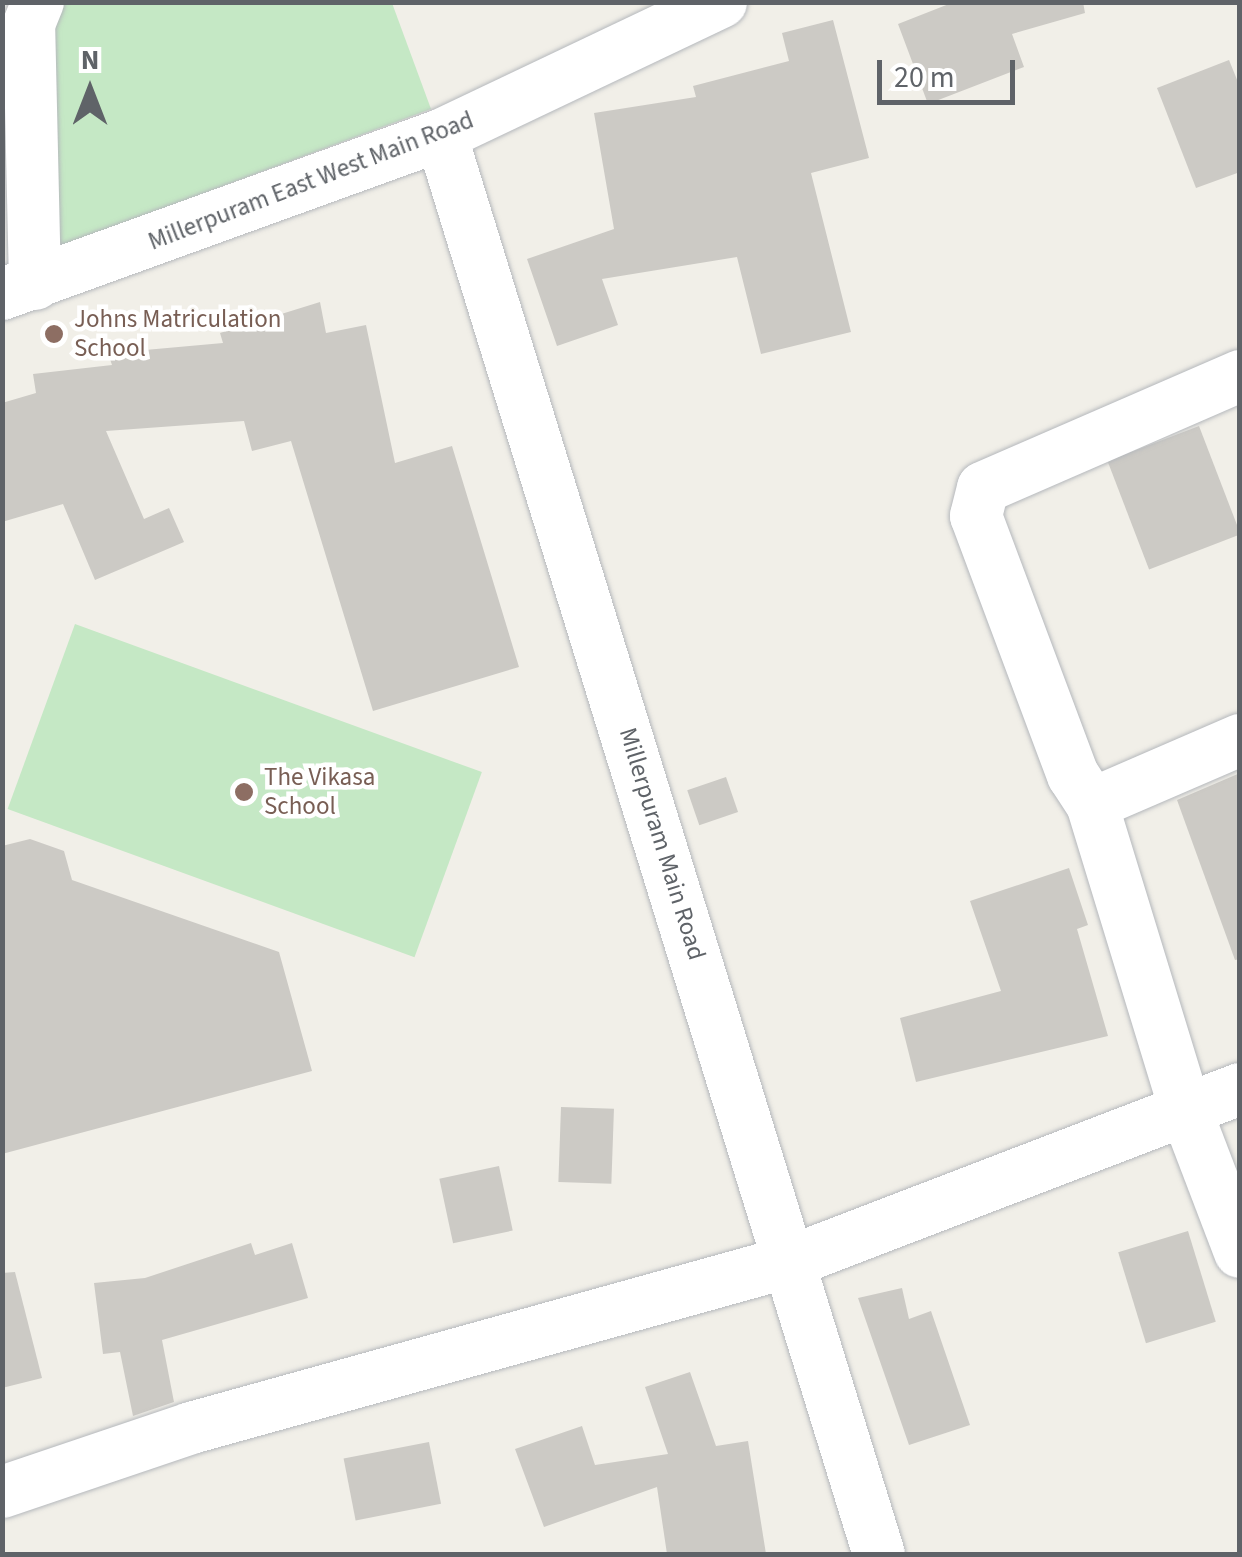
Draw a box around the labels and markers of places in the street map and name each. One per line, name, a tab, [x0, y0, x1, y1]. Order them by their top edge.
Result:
place label: Johns Matriculation School	[74, 305, 281, 364]
marker: Johns Matriculation School	[43, 323, 65, 345]
place label: The Vikasa School	[264, 763, 375, 822]
marker: The Vikasa School	[233, 781, 255, 803]

